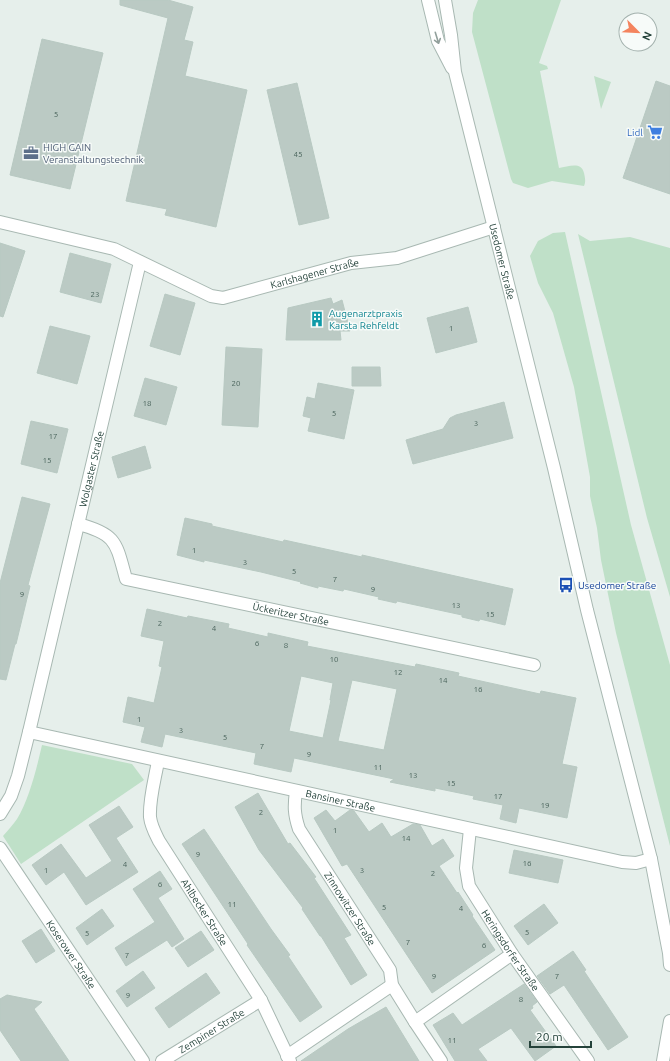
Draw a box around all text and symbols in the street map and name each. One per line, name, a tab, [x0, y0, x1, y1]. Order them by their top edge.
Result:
north arrow	[618, 12, 658, 52]
text: N	[640, 30, 654, 42]
one-way arrow	[434, 31, 441, 44]
house number: 5	[54, 110, 58, 119]
supermarket icon: Lidl	[646, 123, 664, 141]
place label: Lidl	[627, 127, 643, 138]
place label: HIGH GAIN Veranstaltungstechnik	[43, 142, 144, 165]
office icon: HIGH GAIN Veranstaltungstechnik	[22, 144, 40, 162]
house number: 45	[293, 150, 303, 159]
street label: Usedomer Straße	[488, 222, 517, 301]
street label: Karlshagener Straße	[269, 257, 359, 290]
house number: 23	[90, 290, 100, 299]
place label: Augenarztpraxis Karsta Rehfeldt	[329, 308, 402, 331]
building icon: Augenarztpraxis Karsta Rehfeldt	[308, 310, 326, 328]
house number: 1	[449, 324, 453, 333]
house number: 20	[231, 379, 241, 388]
house number: 18	[142, 399, 152, 408]
house number: 5	[332, 409, 336, 418]
house number: 3	[474, 419, 478, 428]
street label: Wolgaster Straße	[77, 430, 105, 508]
house number: 17	[48, 432, 58, 441]
house number: 15	[42, 456, 52, 465]
house number: 1	[192, 546, 196, 555]
house number: 3	[243, 558, 247, 567]
house number: 5	[292, 567, 296, 576]
house number: 7	[333, 575, 337, 584]
bus stop icon: Usedomer Straße	[557, 576, 575, 594]
place label: Usedomer Straße	[578, 580, 656, 591]
house number: 9	[371, 585, 375, 594]
house number: 9	[20, 590, 24, 599]
street label: Ückeritzer Straße	[252, 600, 330, 627]
house number: 13	[451, 601, 461, 610]
house number: 15	[485, 610, 495, 619]
house number: 2	[158, 619, 162, 628]
house number: 4	[212, 624, 217, 633]
house number: 6	[255, 639, 260, 648]
house number: 8	[284, 641, 289, 650]
house number: 10	[329, 655, 339, 664]
house number: 12	[393, 668, 403, 677]
house number: 14	[438, 676, 448, 685]
house number: 16	[473, 685, 483, 694]
house number: 1	[137, 715, 141, 724]
house number: 3	[179, 726, 183, 735]
house number: 5	[223, 733, 227, 742]
house number: 7	[260, 742, 264, 751]
house number: 9	[307, 750, 311, 759]
house number: 11	[373, 763, 383, 772]
house number: 13	[408, 771, 418, 780]
house number: 15	[446, 779, 456, 788]
street label: Bansiner Straße	[305, 787, 376, 813]
house number: 17	[493, 792, 503, 801]
house number: 19	[540, 801, 550, 810]
house number: 2	[259, 808, 263, 817]
house number: 1	[333, 826, 337, 835]
house number: 14	[401, 834, 411, 843]
house number: 9	[196, 850, 200, 859]
house number: 16	[522, 859, 532, 868]
house number: 4	[123, 860, 128, 869]
house number: 1	[44, 866, 48, 875]
house number: 3	[360, 866, 364, 875]
street label: Zinnowitzer Straße	[322, 869, 378, 947]
house number: 2	[431, 869, 435, 878]
street label: Ahlbecker Straße	[179, 877, 230, 948]
house number: 6	[158, 880, 163, 889]
house number: 11	[227, 900, 237, 909]
house number: 5	[382, 903, 386, 912]
house number: 4	[459, 904, 464, 913]
street label: Heringsdorfer Straße	[480, 908, 542, 993]
street label: Koserower Straße	[44, 918, 98, 991]
house number: 5	[525, 928, 529, 937]
house number: 5	[85, 929, 89, 938]
house number: 7	[406, 938, 410, 947]
house number: 6	[482, 941, 487, 950]
house number: 7	[125, 951, 129, 960]
house number: 9	[432, 972, 436, 981]
house number: 7	[555, 972, 559, 981]
house number: 9	[126, 991, 130, 1000]
house number: 8	[519, 995, 524, 1004]
street label: Zempiner Straße	[177, 1006, 246, 1055]
scale bar	[530, 1023, 591, 1049]
text: 20 m	[536, 1030, 563, 1043]
house number: 11	[447, 1036, 457, 1045]

